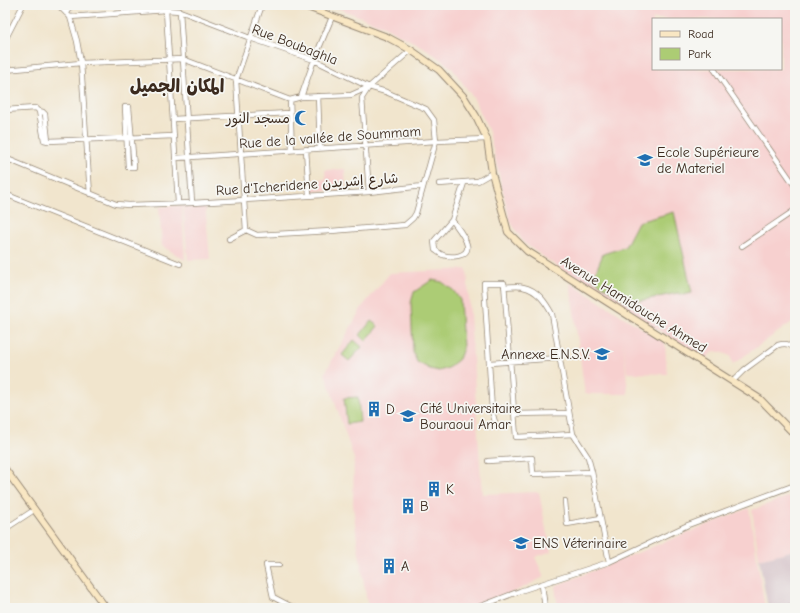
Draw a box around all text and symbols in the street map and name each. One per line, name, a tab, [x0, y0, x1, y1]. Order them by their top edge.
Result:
legend	[652, 18, 782, 70]
street label: Rue Boubaghla	[250, 20, 340, 69]
text: Road	[688, 27, 714, 41]
text: Park	[688, 47, 711, 61]
district label: المكان الجميل	[130, 76, 224, 97]
mosque icon: مسجد النور	[293, 109, 311, 127]
place label: مسجد النور	[225, 110, 290, 128]
street label: Rue de la vallée de Soummam	[239, 123, 422, 152]
place label: Ecole Supérieure de Materiel	[657, 144, 759, 177]
school or university icon: Ecole Supérieure de Materiel	[636, 151, 654, 169]
street label: Rue d'Icheridene شارع إشريدن	[215, 170, 399, 200]
street label: Avenue Hamidouche Ahmed	[558, 252, 710, 356]
school or university icon: Annexe E.N.S.V.	[593, 345, 611, 363]
place label: Annexe E.N.S.V.	[501, 346, 590, 363]
building icon: D	[365, 400, 383, 418]
place label: Cité Universitaire Bouraoui Amar	[420, 400, 521, 433]
place label: D	[386, 401, 395, 418]
school or university icon: Cité Universitaire Bouraoui Amar	[399, 407, 417, 425]
building icon: K	[425, 480, 443, 498]
place label: K	[446, 481, 454, 498]
building icon: B	[399, 497, 417, 515]
place label: B	[420, 498, 429, 515]
school or university icon: ENS Véterinaire	[512, 534, 530, 552]
place label: ENS Véterinaire	[533, 535, 627, 552]
building icon: A	[380, 557, 398, 575]
place label: A	[401, 558, 409, 575]

